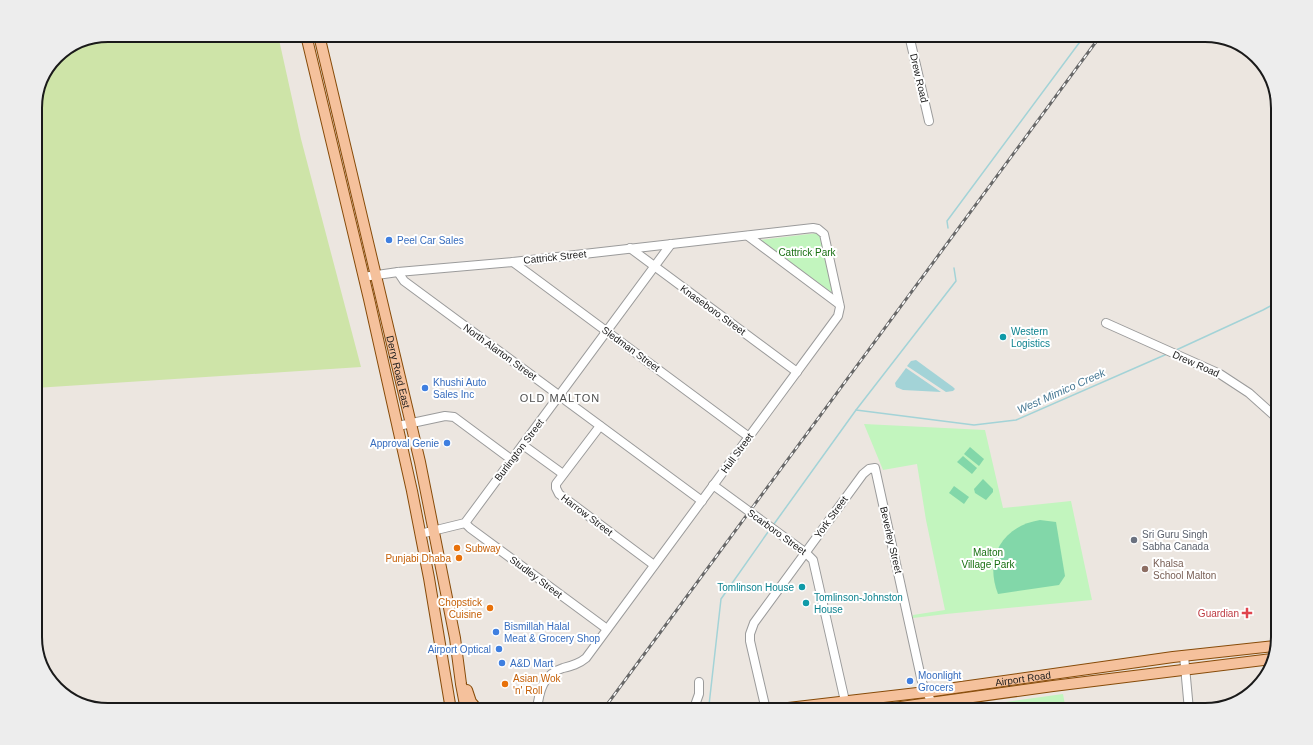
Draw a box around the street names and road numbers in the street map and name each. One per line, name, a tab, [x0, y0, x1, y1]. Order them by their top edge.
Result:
street label: Drew Road	[908, 52, 930, 104]
street label: Cattrick Street	[523, 248, 587, 266]
street label: Knaseboro Street	[678, 283, 748, 337]
street label: North Alarton Street	[461, 322, 539, 382]
street label: Sledman Street	[600, 324, 662, 374]
street label: Derry Road East	[385, 334, 413, 409]
street label: Drew Road	[1171, 349, 1221, 379]
street label: Burlington Street	[492, 417, 546, 483]
street label: Hull Street	[719, 431, 755, 475]
street label: Harrow Street	[559, 492, 615, 538]
street label: York Street	[812, 494, 850, 540]
street label: Beverley Street	[878, 505, 904, 575]
street label: Scarboro Street	[745, 507, 809, 557]
street label: Studley Street	[508, 554, 565, 600]
street label: Airport Road	[994, 669, 1052, 688]

